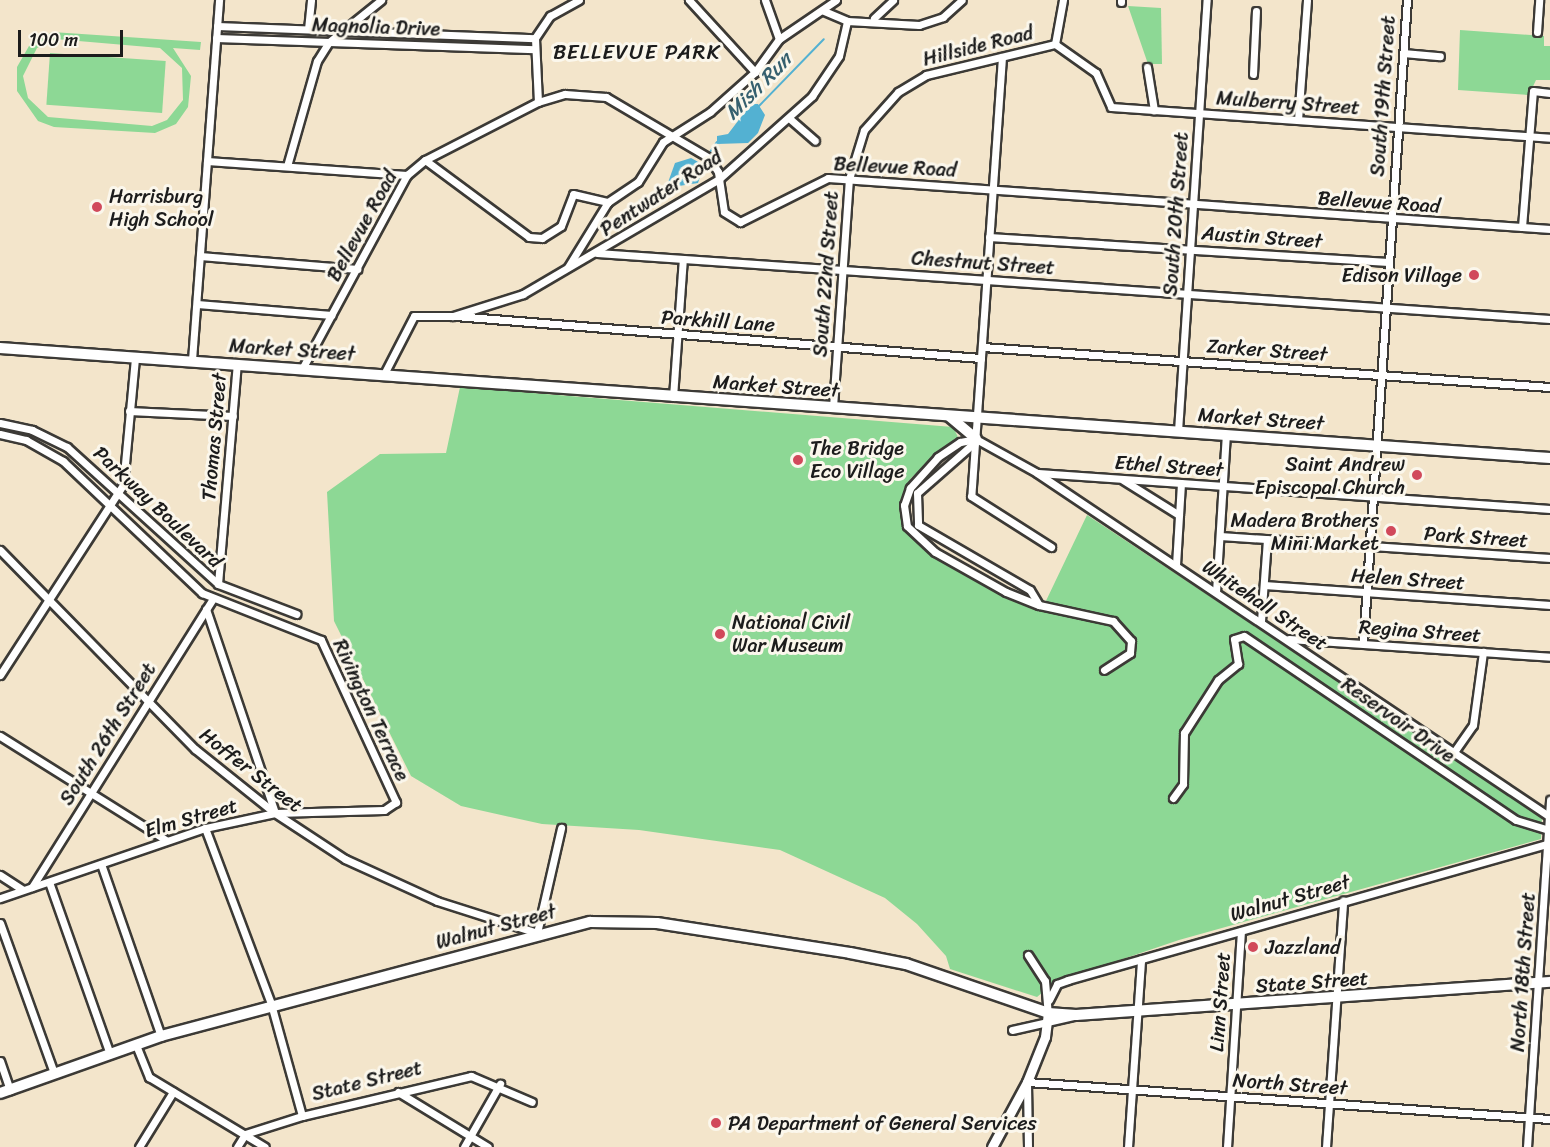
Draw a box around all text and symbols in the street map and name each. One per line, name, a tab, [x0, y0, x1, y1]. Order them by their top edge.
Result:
street label: Magnolia Drive	[311, 13, 441, 41]
street label: South 19th Street	[1365, 15, 1401, 177]
scale bar	[21, 18, 126, 56]
street label: Hillside Road	[920, 21, 1036, 71]
text: 100 m	[29, 24, 78, 56]
district label: BELLEVUE PARK	[553, 39, 721, 65]
water label: Mish Run	[719, 47, 797, 125]
street label: Mulberry Street	[1215, 86, 1361, 120]
street label: South 20th Street	[1158, 131, 1194, 297]
street label: Pentwater Road	[596, 145, 726, 241]
street label: Bellevue Road	[833, 152, 957, 182]
street label: Bellevue Road	[322, 166, 402, 286]
place label: Harrisburg High School	[109, 184, 213, 231]
street label: Bellevue Road	[1317, 186, 1441, 218]
street label: South 22nd Street	[808, 191, 844, 357]
marker: Harrisburg High School	[90, 200, 104, 214]
street label: Austin Street	[1201, 221, 1323, 253]
street label: Chestnut Street	[910, 246, 1056, 280]
place label: Edison Village	[1341, 263, 1462, 287]
marker: Edison Village	[1467, 268, 1481, 282]
street label: Parkhill Lane	[660, 305, 776, 337]
street label: Market Street	[228, 334, 356, 366]
street label: Zarker Street	[1206, 334, 1328, 366]
street label: Market Street	[712, 370, 840, 402]
street label: Thomas Street	[196, 372, 232, 502]
street label: Market Street	[1197, 403, 1325, 435]
place label: The Bridge Eco Village	[810, 436, 905, 483]
street label: Parkway Boulevard	[89, 441, 227, 573]
street label: Ethel Street	[1113, 450, 1225, 482]
place label: Saint Andrew Episcopal Church	[1255, 452, 1405, 499]
marker: The Bridge Eco Village	[791, 453, 805, 467]
marker: Saint Andrew Episcopal Church	[1410, 468, 1424, 482]
place label: Madera Brothers Mini Market	[1231, 508, 1379, 555]
street label: Park Street	[1423, 521, 1529, 553]
marker: Madera Brothers Mini Market	[1384, 524, 1398, 538]
street label: Whitehall Street	[1198, 554, 1332, 656]
street label: Helen Street	[1350, 563, 1466, 595]
place label: National Civil War Museum	[732, 610, 850, 657]
street label: Regina Street	[1358, 615, 1482, 647]
marker: National Civil War Museum	[713, 627, 727, 641]
street label: Rivington Terrace	[328, 635, 414, 785]
street label: South 26th Street	[55, 658, 161, 810]
street label: Reservoir Drive	[1336, 672, 1460, 768]
street label: Hoffer Street	[195, 722, 307, 818]
street label: Elm Street	[142, 793, 240, 843]
street label: Walnut Street	[1227, 869, 1353, 927]
street label: North 18th Street	[1505, 891, 1541, 1053]
street label: Walnut Street	[433, 899, 559, 955]
place label: Jazzland	[1265, 935, 1340, 959]
marker: Jazzland	[1246, 940, 1260, 954]
street label: Linn Street	[1205, 951, 1235, 1053]
street label: State Street	[1254, 966, 1370, 998]
street label: State Street	[309, 1056, 425, 1106]
street label: North Street	[1232, 1068, 1348, 1100]
place label: PA Department of General Services	[728, 1111, 1037, 1135]
marker: PA Department of General Services	[709, 1116, 723, 1130]

